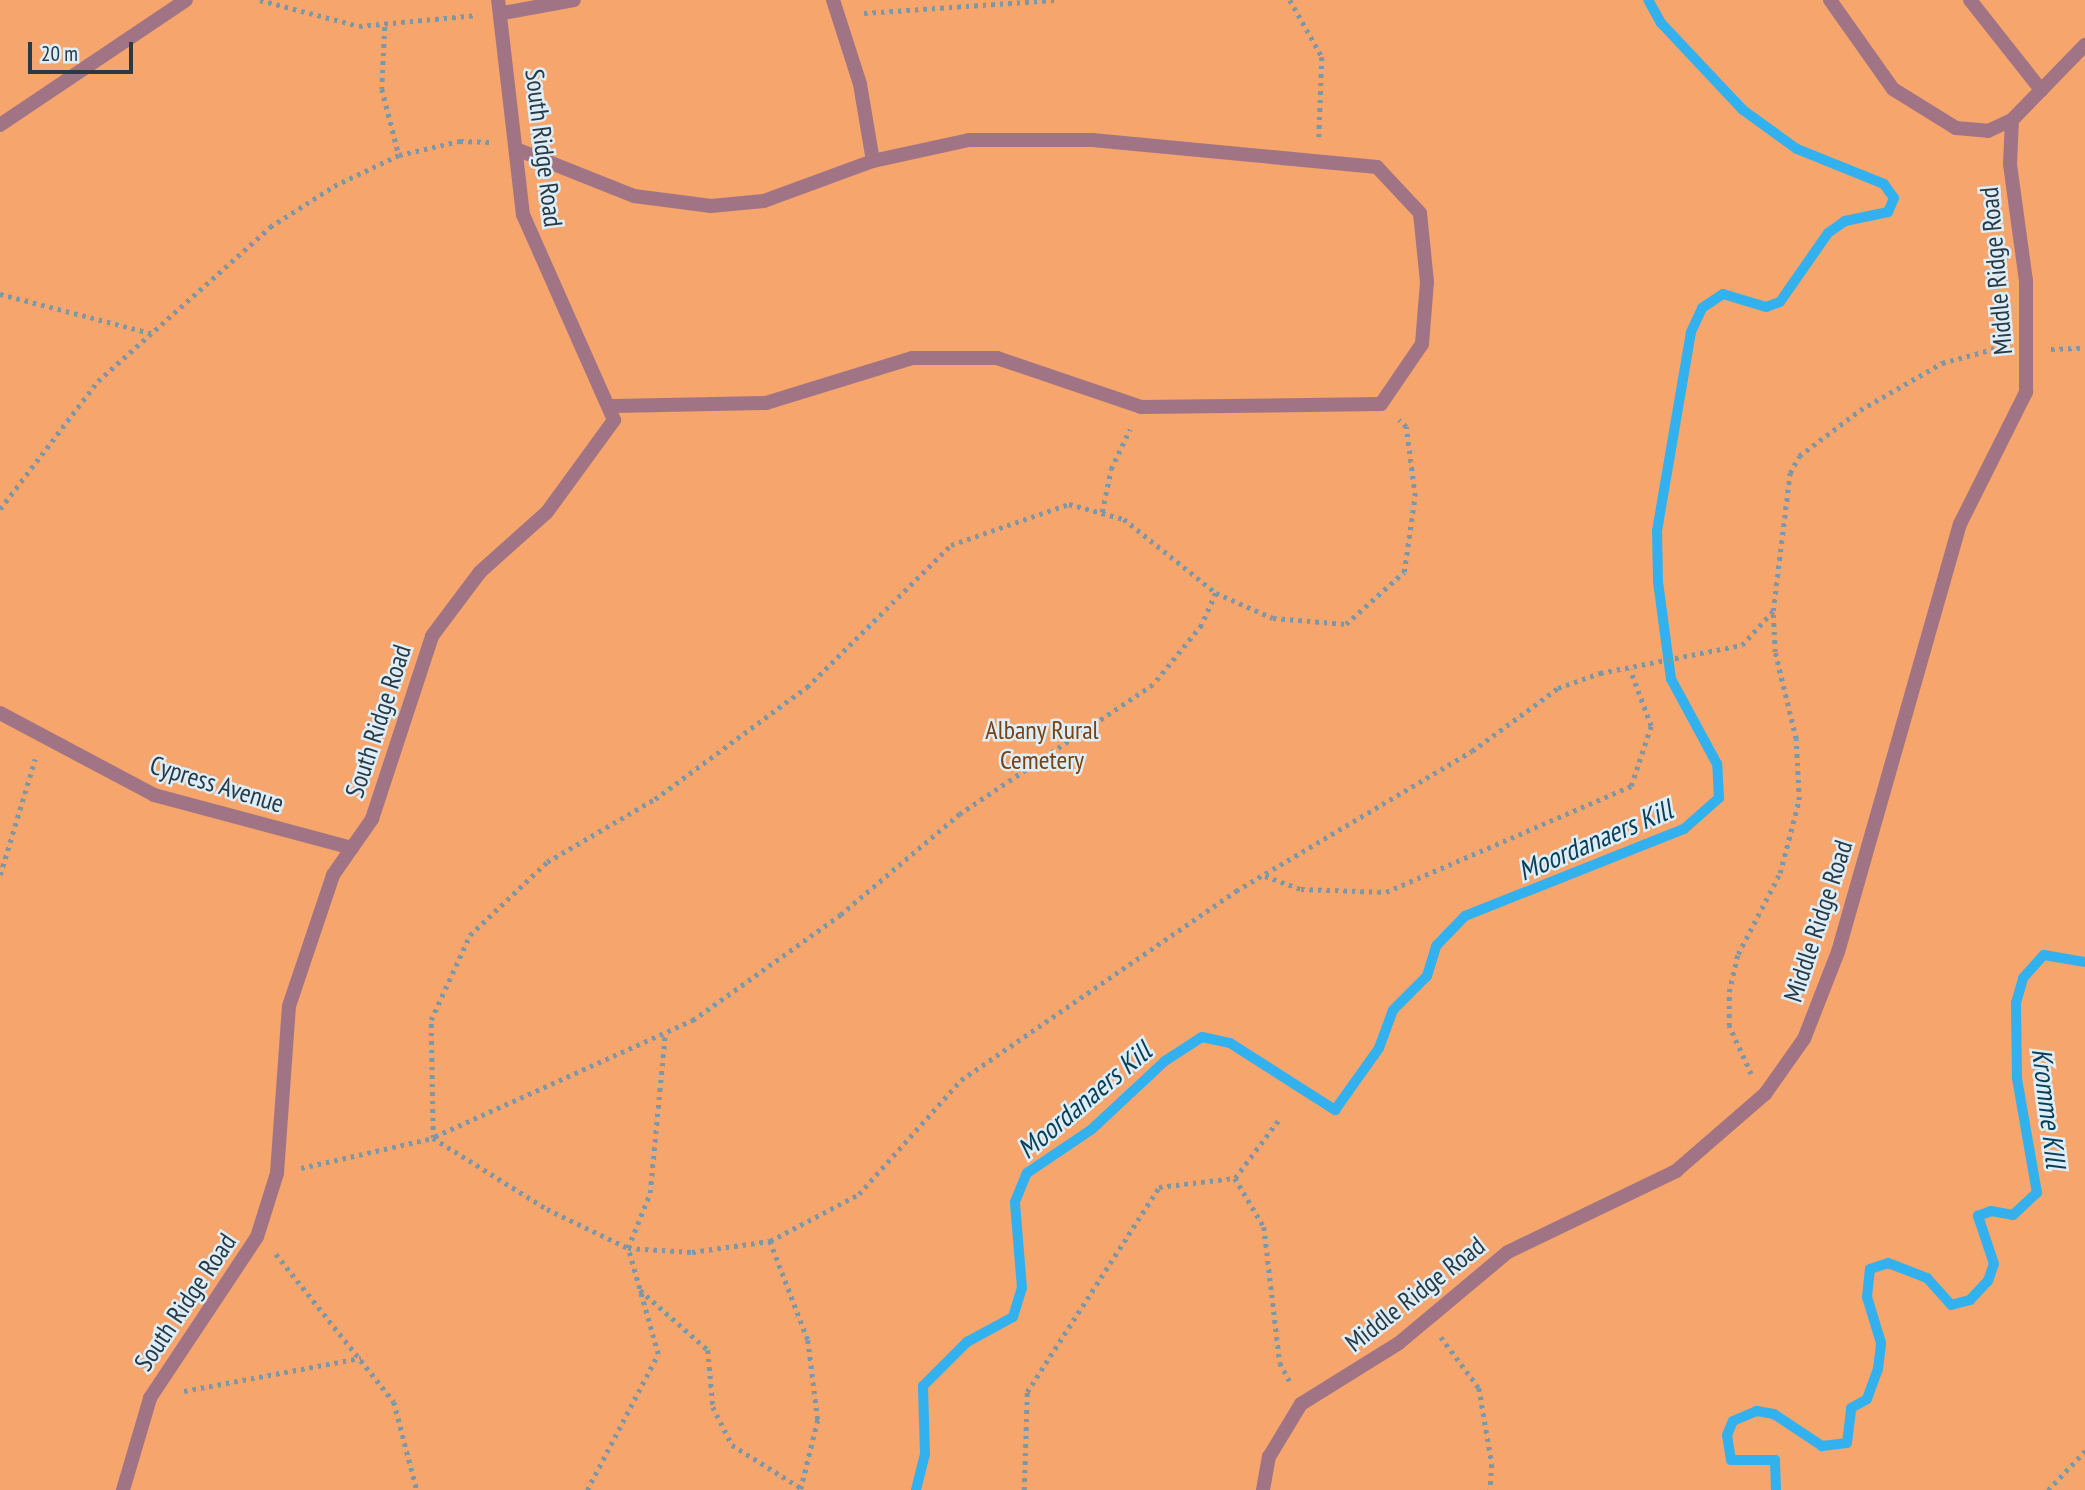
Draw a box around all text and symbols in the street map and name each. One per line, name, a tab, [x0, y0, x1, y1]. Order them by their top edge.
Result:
scale bar	[32, 28, 136, 72]
text: 20 m	[41, 40, 78, 67]
street label: South Ridge Road	[519, 67, 569, 229]
street label: Middle Ridge Road	[1973, 186, 2019, 356]
street label: South Ridge Road	[339, 641, 417, 801]
park label: Albany Rural Cemetery	[985, 714, 1099, 776]
street label: Cypress Avenue	[146, 749, 288, 819]
water label: Moordanaers Kill	[1513, 792, 1677, 888]
street label: Middle Ridge Road	[1777, 836, 1859, 1006]
water label: Moordanaers Kill	[1010, 1034, 1158, 1166]
water label: Kromme KIll	[2025, 1046, 2073, 1170]
street label: South Ridge Road	[128, 1227, 242, 1377]
street label: Middle Ridge Road	[1339, 1230, 1491, 1358]

